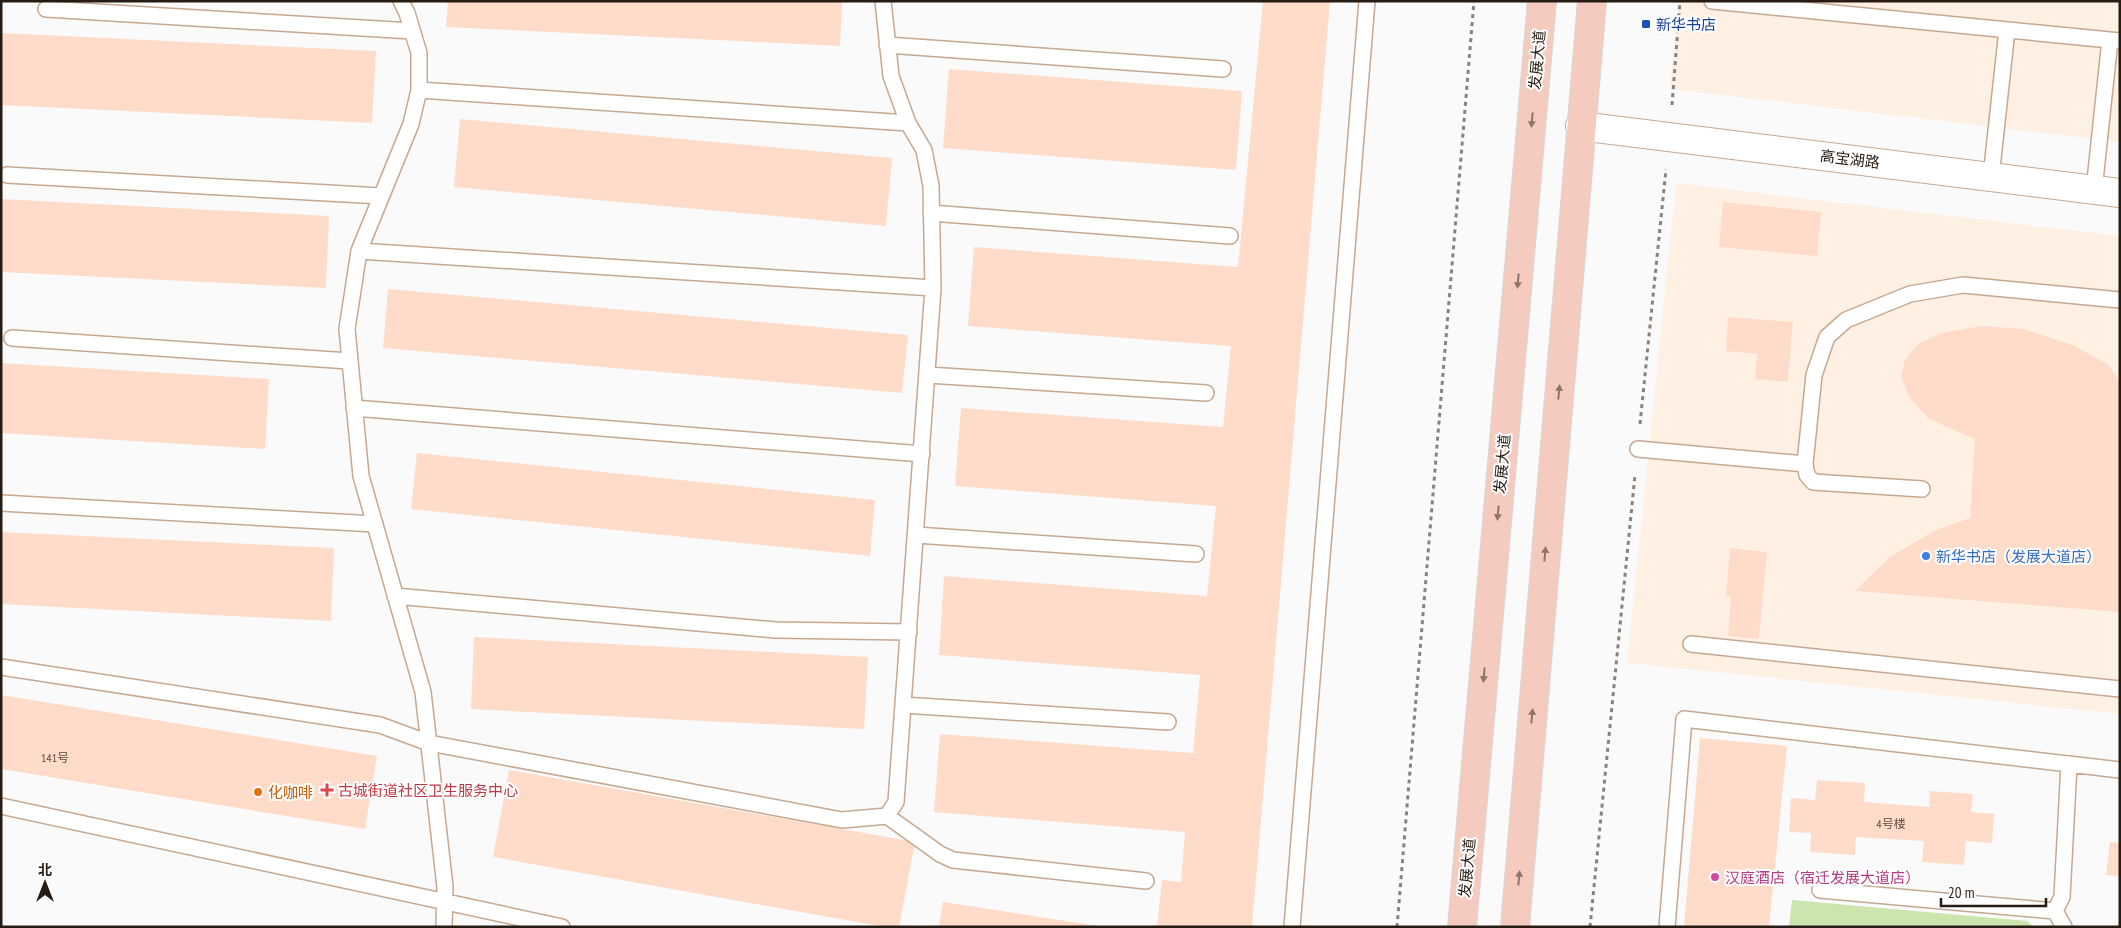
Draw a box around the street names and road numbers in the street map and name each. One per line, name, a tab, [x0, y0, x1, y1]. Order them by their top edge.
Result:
street label: 发展大道	[1525, 29, 1549, 91]
street label: 高宝湖路	[1819, 146, 1881, 172]
street label: 发展大道	[1490, 433, 1514, 495]
street label: 发展大道	[1455, 837, 1479, 899]

